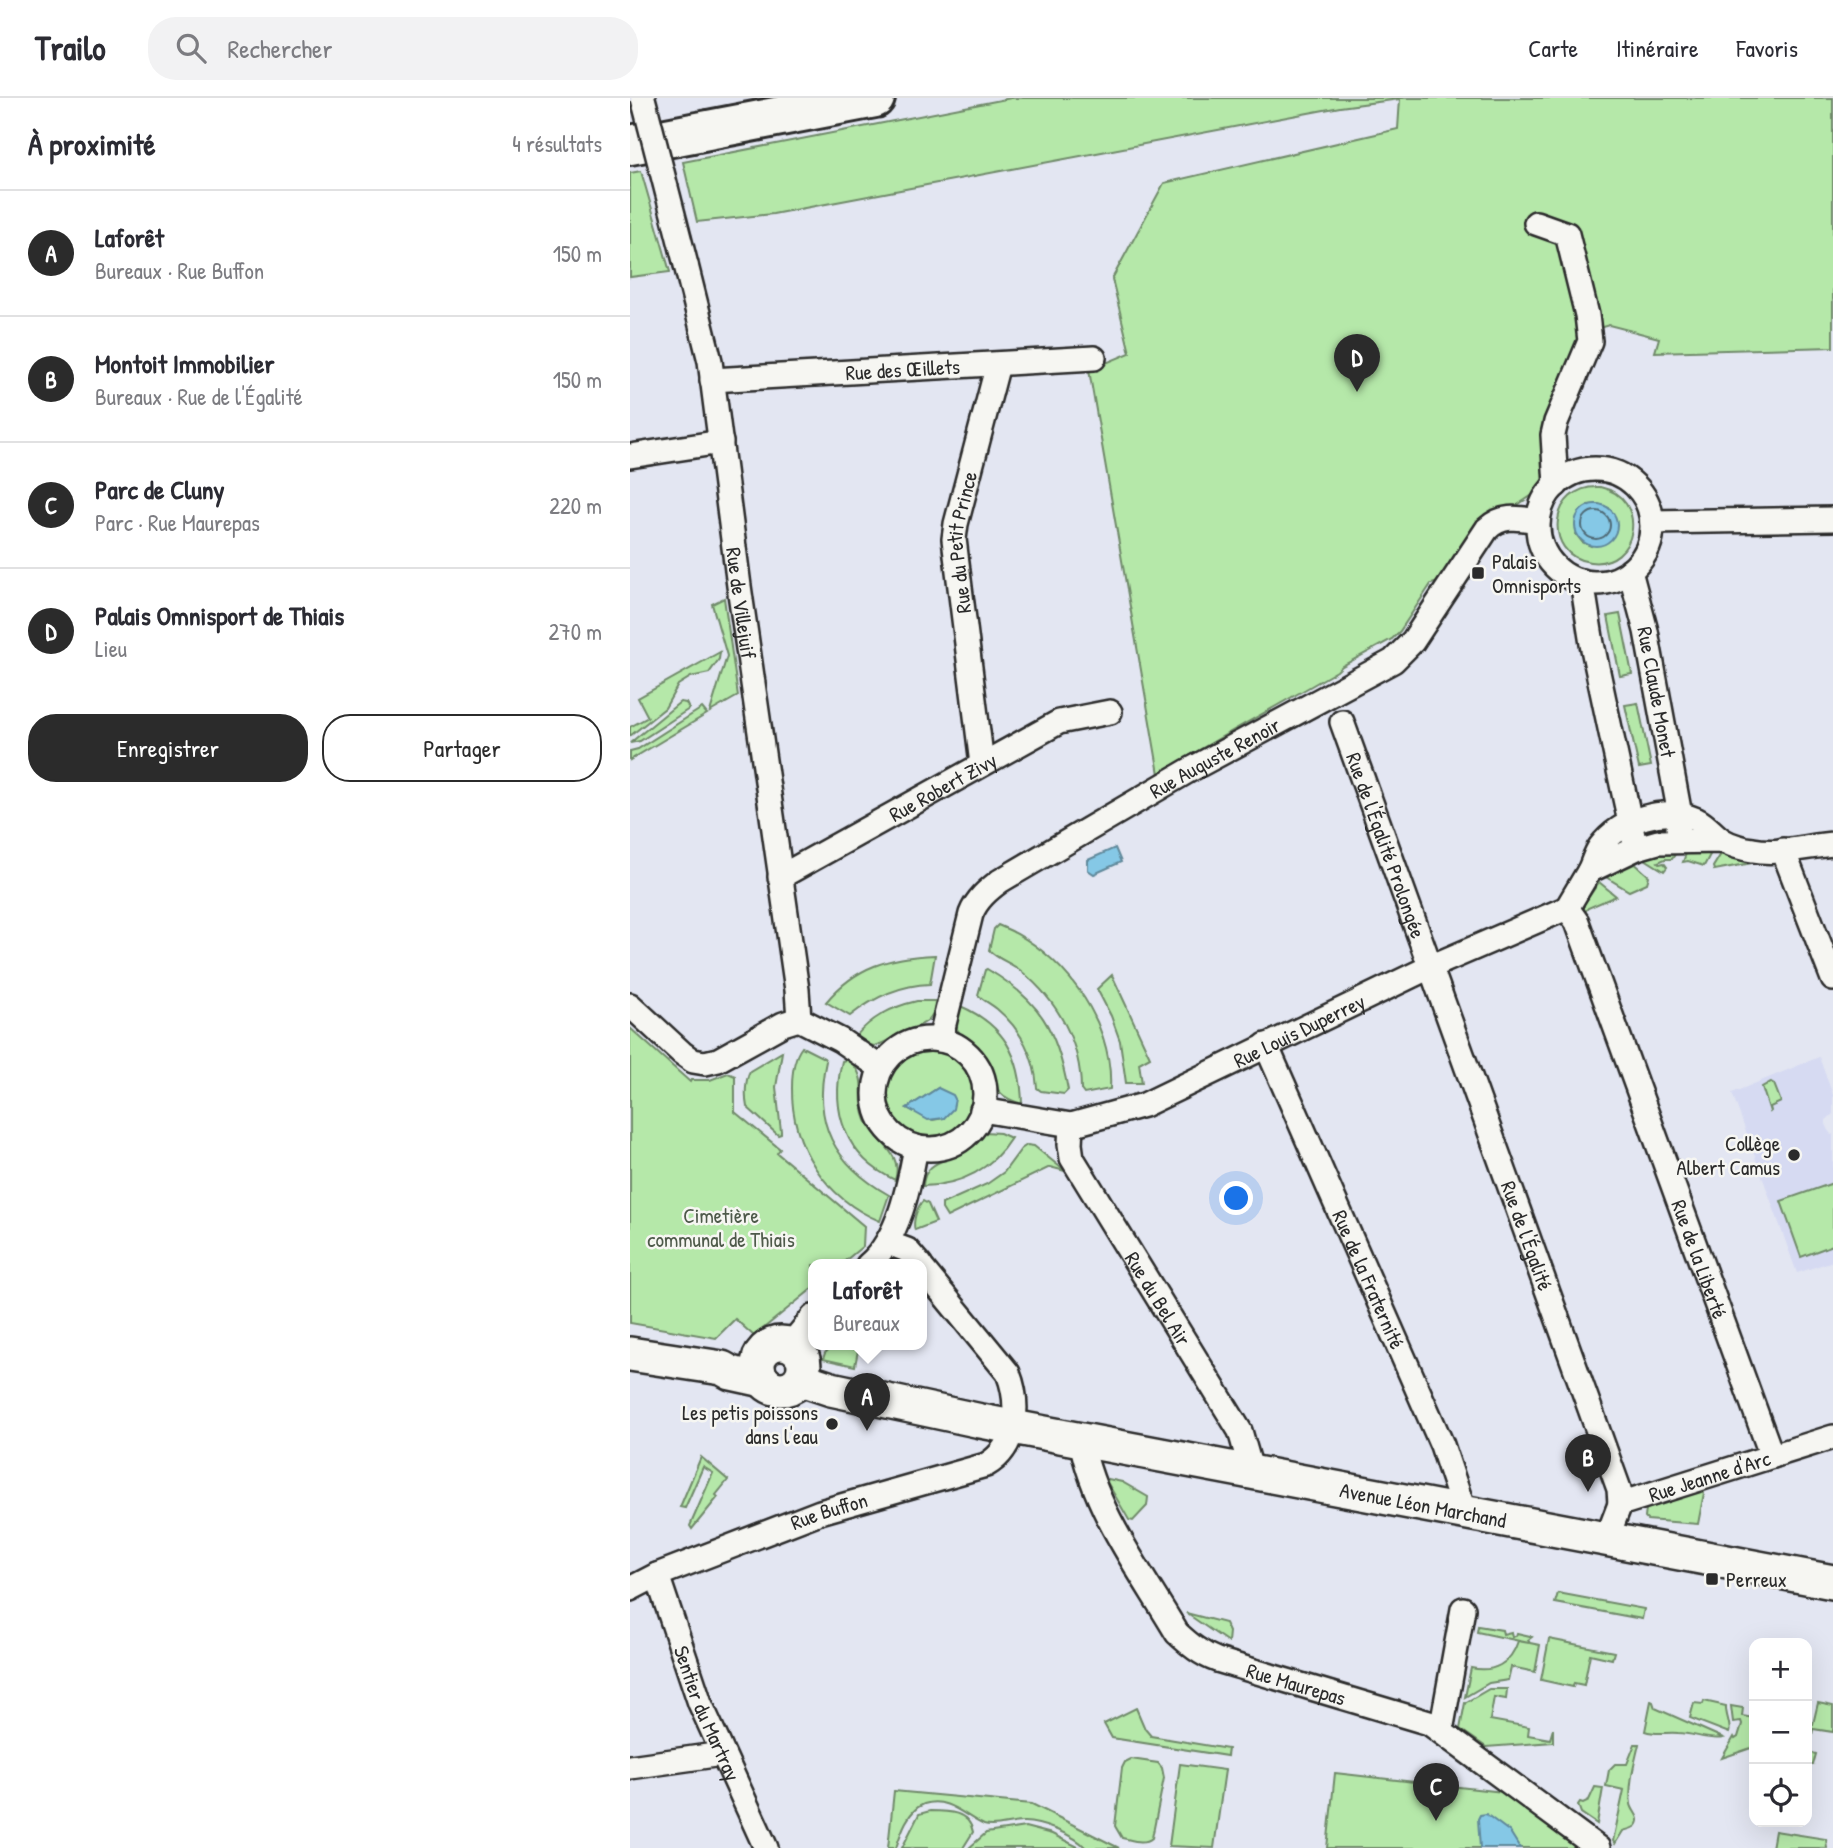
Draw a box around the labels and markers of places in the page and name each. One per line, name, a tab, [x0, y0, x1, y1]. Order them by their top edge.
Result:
pin: D	[1334, 334, 1380, 392]
place label: Palais Omnisports	[1492, 547, 1581, 600]
marker: Palais Omnisports	[1470, 565, 1486, 581]
place label: Collège Albert Camus	[1677, 1129, 1780, 1182]
marker: Collège Albert Camus	[1786, 1147, 1802, 1163]
pin: A	[844, 1373, 890, 1431]
place label: Les petis poissons dans l'eau	[682, 1398, 819, 1451]
marker: Les petis poissons dans l'eau	[824, 1416, 840, 1432]
pin: B	[1565, 1434, 1611, 1492]
place label: Perreux	[1726, 1565, 1787, 1594]
marker: Perreux	[1704, 1571, 1720, 1587]
pin: C	[1413, 1763, 1459, 1821]

